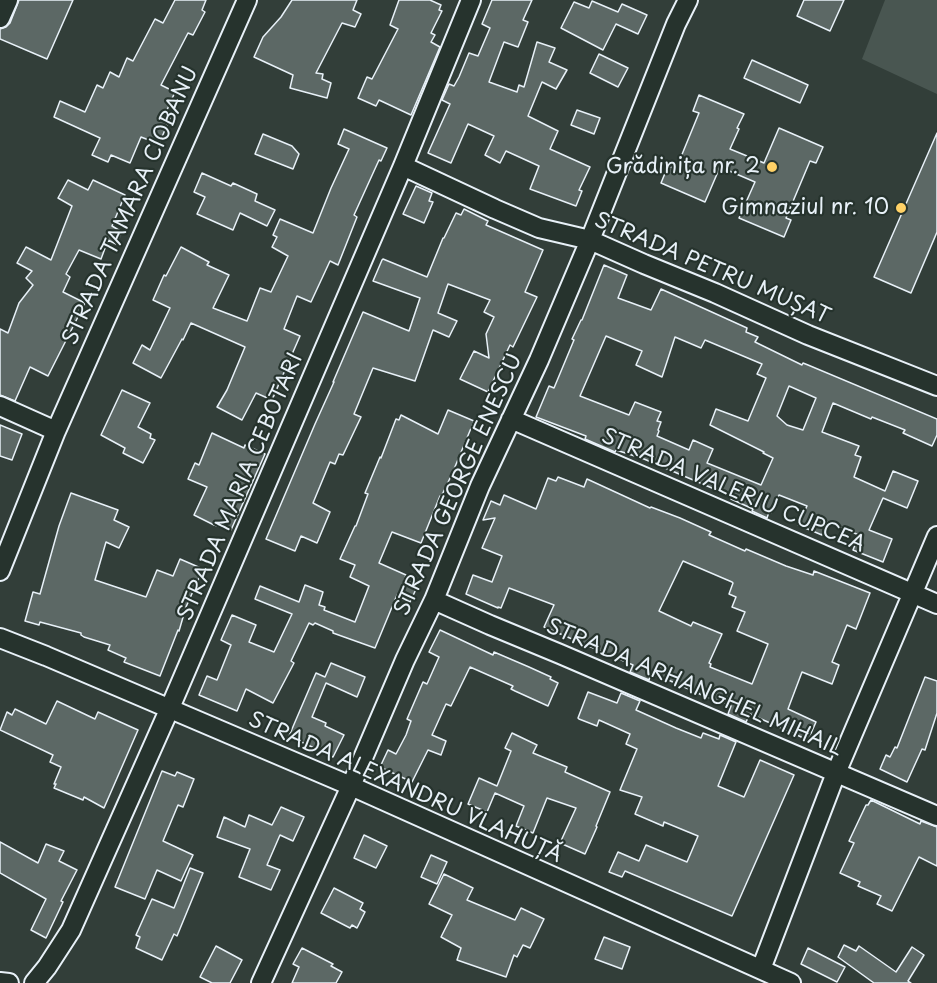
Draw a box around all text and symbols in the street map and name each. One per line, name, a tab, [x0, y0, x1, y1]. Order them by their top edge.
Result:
street label: STRADA TAMARA CIOBANU	[58, 63, 204, 349]
place label: Grădinița nr. 2	[606, 154, 760, 180]
marker: Grădinița nr. 2	[765, 160, 779, 174]
place label: Gimnaziul nr. 10	[721, 195, 889, 221]
marker: Gimnaziul nr. 10	[894, 201, 908, 215]
street label: STRADA PETRU MUȘAT	[590, 208, 834, 330]
street label: STRADA MARIA CEBOTARI	[173, 349, 309, 625]
street label: STRADA GEORGE ENESCU	[390, 350, 528, 620]
street label: STRADA VALERIU CUPCEA	[597, 424, 869, 558]
street label: STRADA ARHANGHEL MIHAIL	[542, 614, 846, 762]
street label: STRADA АLEXANDRU VLAHUȚĂ	[244, 707, 566, 869]

